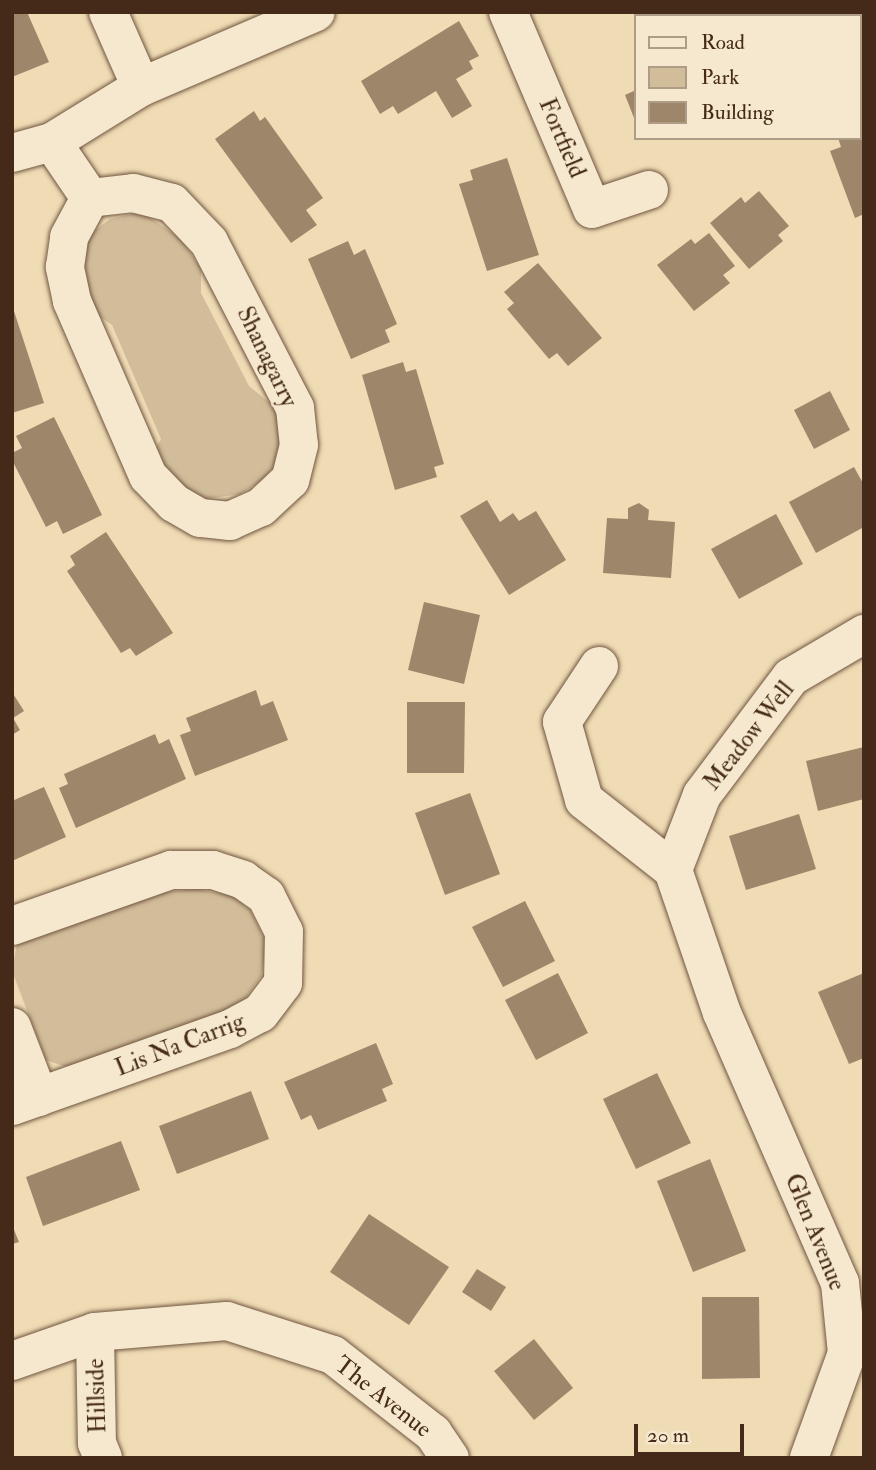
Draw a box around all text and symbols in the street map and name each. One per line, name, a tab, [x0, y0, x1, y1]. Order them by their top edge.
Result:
legend	[634, 14, 862, 140]
text: Road	[701, 29, 745, 56]
text: Park	[701, 64, 739, 91]
street label: Fortfield	[532, 94, 592, 182]
text: Building	[701, 99, 774, 126]
street label: Shanagarry	[230, 302, 304, 412]
street label: Meadow Well	[698, 676, 800, 796]
street label: Lis Na Carrig	[111, 1007, 249, 1083]
street label: Glen Avenue	[779, 1170, 851, 1294]
street label: The Avenue	[329, 1350, 437, 1444]
street label: Hillside	[81, 1358, 113, 1434]
scale bar	[638, 1410, 748, 1454]
text: 20 m	[647, 1422, 689, 1449]

